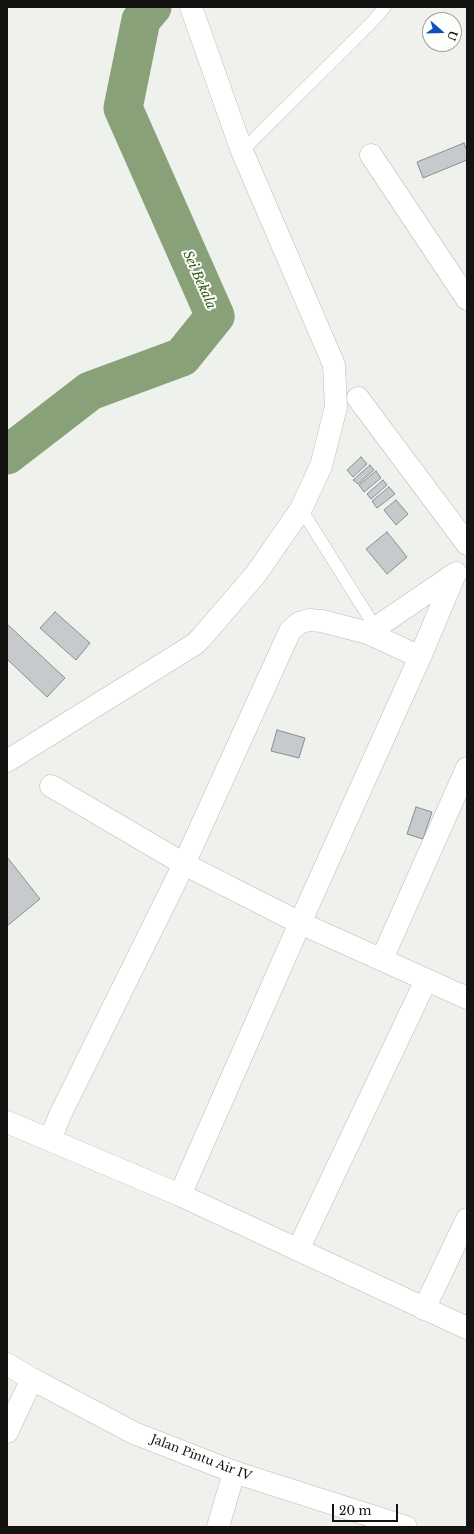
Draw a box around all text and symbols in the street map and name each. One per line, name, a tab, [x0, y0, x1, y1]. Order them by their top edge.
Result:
north arrow	[422, 12, 462, 52]
text: U	[444, 29, 461, 43]
water label: Sei Bekala	[179, 248, 219, 312]
street label: Jalan Pintu Air IV	[149, 1432, 253, 1484]
scale bar	[334, 1496, 400, 1522]
text: 20 m	[339, 1503, 371, 1518]

